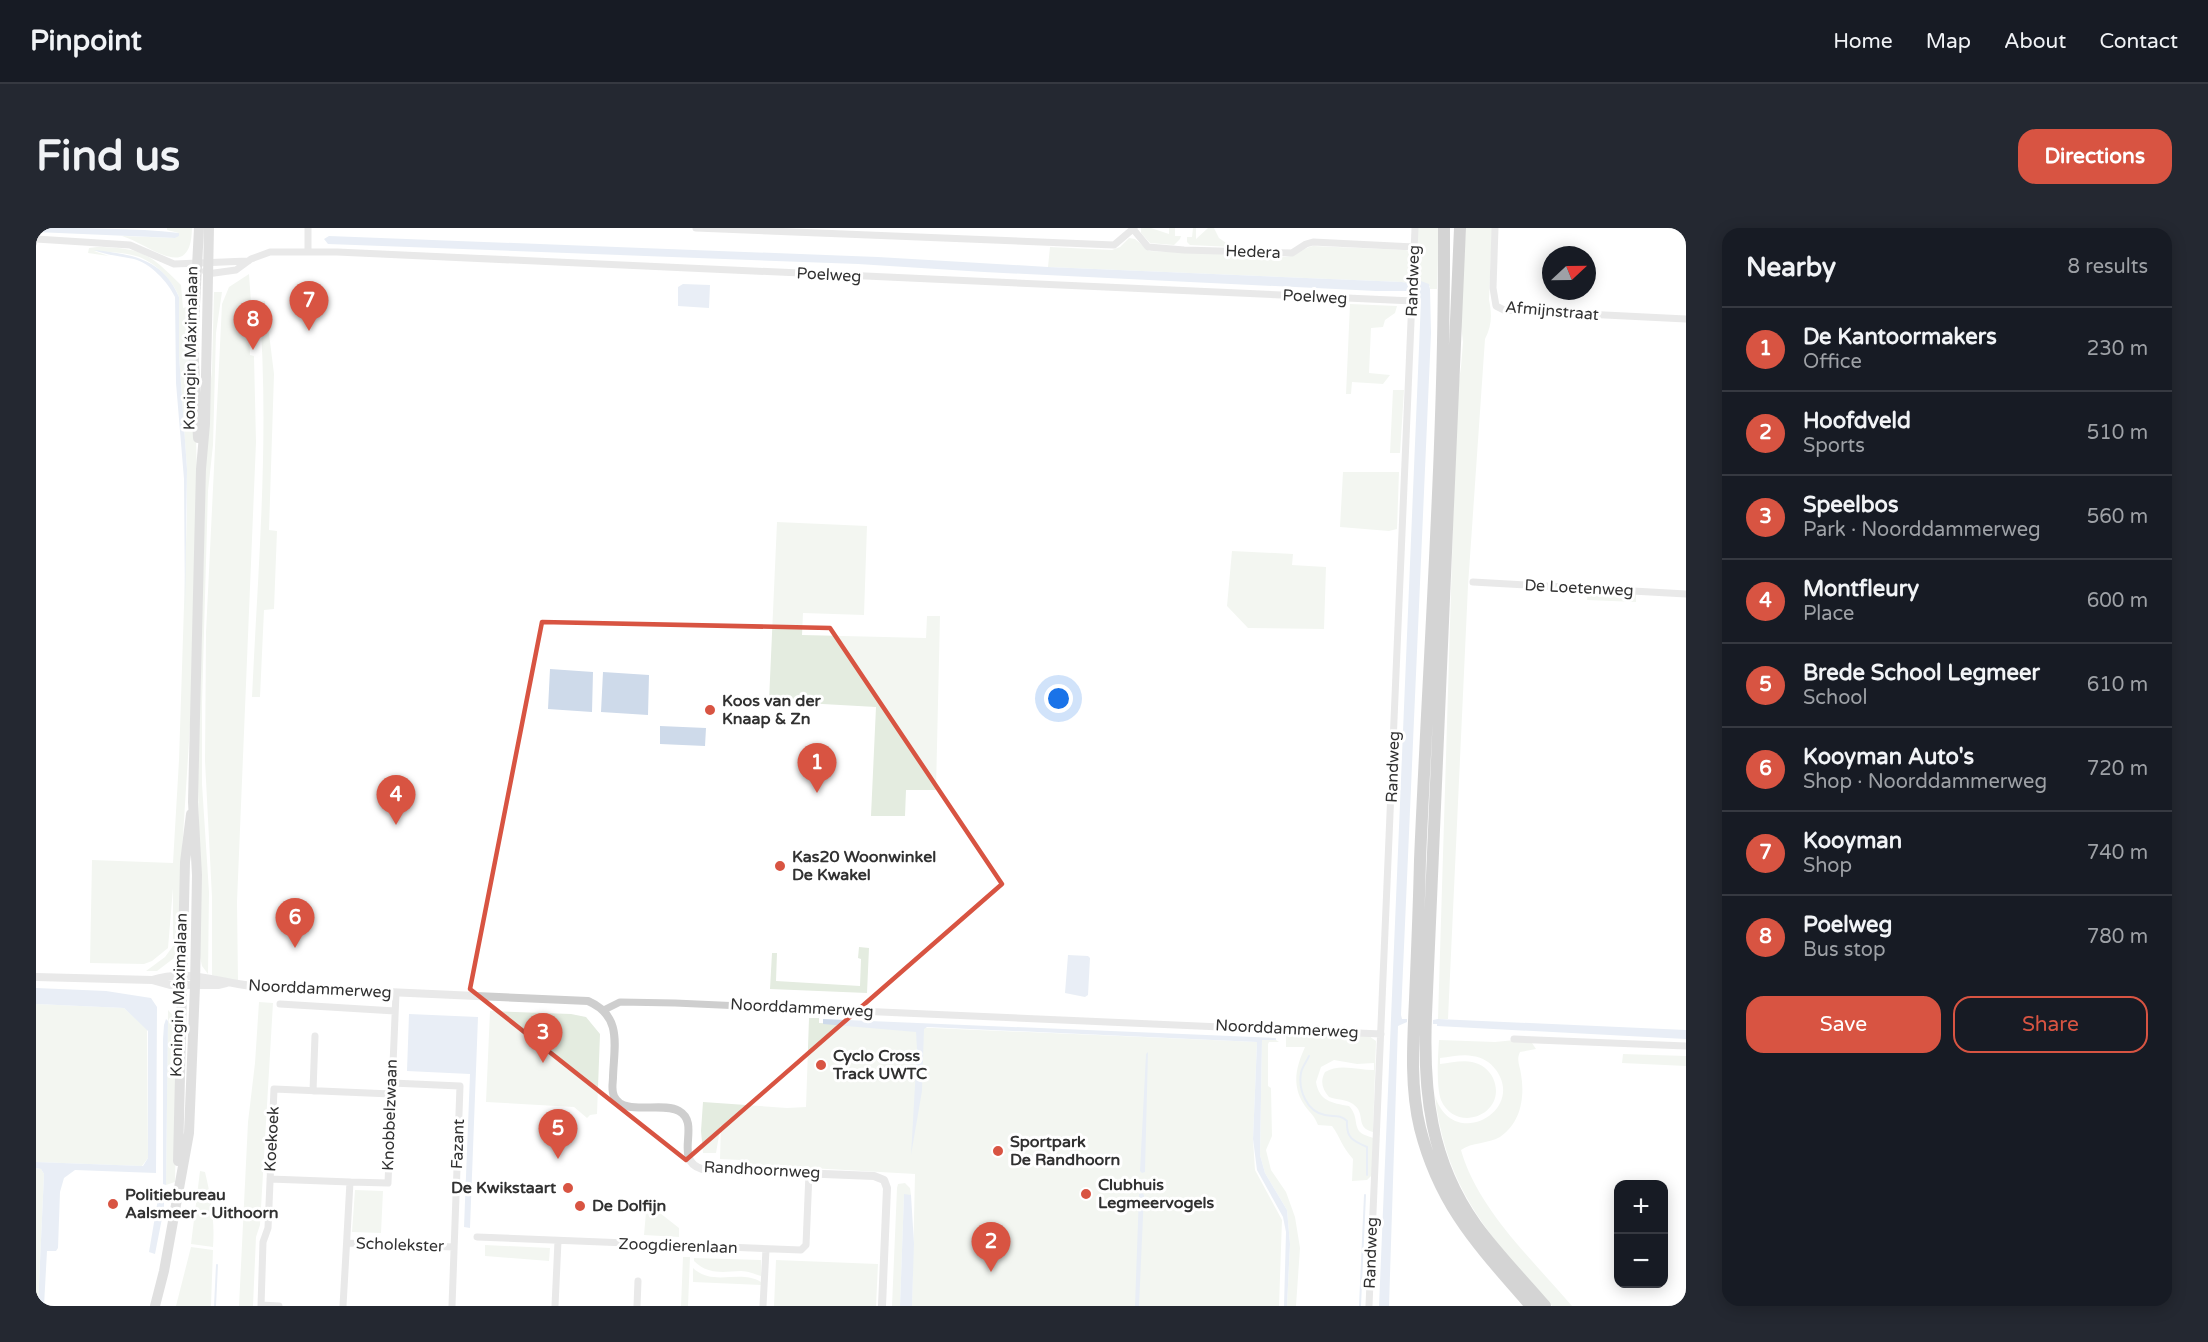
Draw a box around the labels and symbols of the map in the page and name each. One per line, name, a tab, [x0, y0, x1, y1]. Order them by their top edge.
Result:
street label: Hedera	[1225, 241, 1281, 263]
street label: Randweg	[1402, 245, 1424, 317]
north arrow	[1542, 246, 1596, 300]
street label: Poelweg	[796, 263, 862, 287]
street label: Koningin Máximalaan	[180, 266, 202, 430]
pin: 7	[290, 282, 328, 331]
street label: Poelweg	[1282, 285, 1348, 309]
street label: Afmijnstraat	[1504, 297, 1600, 325]
pin: 8	[234, 300, 272, 350]
street label: De Loetenweg	[1524, 575, 1634, 601]
your location	[1044, 684, 1073, 713]
place label: Koos van der Knaap & Zn	[722, 691, 821, 729]
marker: Koos van der Knaap & Zn	[703, 703, 717, 717]
street label: Randweg	[1382, 731, 1404, 803]
pin: 1	[798, 744, 836, 793]
pin: 4	[376, 776, 416, 825]
place label: Kas20 Woonwinkel De Kwakel	[792, 847, 936, 885]
marker: Kas20 Woonwinkel De Kwakel	[773, 859, 787, 873]
pin: 6	[276, 898, 314, 948]
street label: Koningin Máximalaan	[166, 913, 192, 1077]
street label: Noorddammerweg	[248, 975, 392, 1003]
street label: Noorddammerweg	[730, 994, 874, 1022]
pin: 3	[524, 1014, 562, 1063]
street label: Noorddammerweg	[1215, 1015, 1359, 1043]
place label: Cyclo Cross Track UWTC	[832, 1046, 927, 1084]
marker: Cyclo Cross Track UWTC	[814, 1058, 828, 1072]
street label: Knobbelzwaan	[378, 1059, 402, 1171]
street label: Koekoek	[260, 1105, 284, 1172]
pin: 5	[538, 1110, 578, 1159]
street label: Fazant	[447, 1119, 469, 1169]
place label: Sportpark De Randhoorn	[1010, 1132, 1120, 1170]
marker: Sportpark De Randhoorn	[991, 1144, 1005, 1158]
street label: Randhoornweg	[703, 1157, 821, 1183]
place label: Clubhuis Legmeervogels	[1098, 1175, 1215, 1213]
place label: De Kwikstaart	[451, 1178, 557, 1198]
marker: De Kwikstaart	[561, 1181, 575, 1195]
place label: Politiebureau Aalsmeer - Uithoorn	[125, 1185, 278, 1223]
marker: Clubhuis Legmeervogels	[1079, 1187, 1093, 1201]
place label: De Dolfijn	[592, 1196, 666, 1216]
marker: Politiebureau Aalsmeer - Uithoorn	[106, 1197, 120, 1211]
marker: De Dolfijn	[573, 1199, 587, 1213]
street label: Randweg	[1360, 1217, 1382, 1289]
pin: 2	[972, 1222, 1010, 1272]
street label: Scholekster	[356, 1233, 445, 1257]
street label: Zoogdierenlaan	[618, 1234, 738, 1258]

